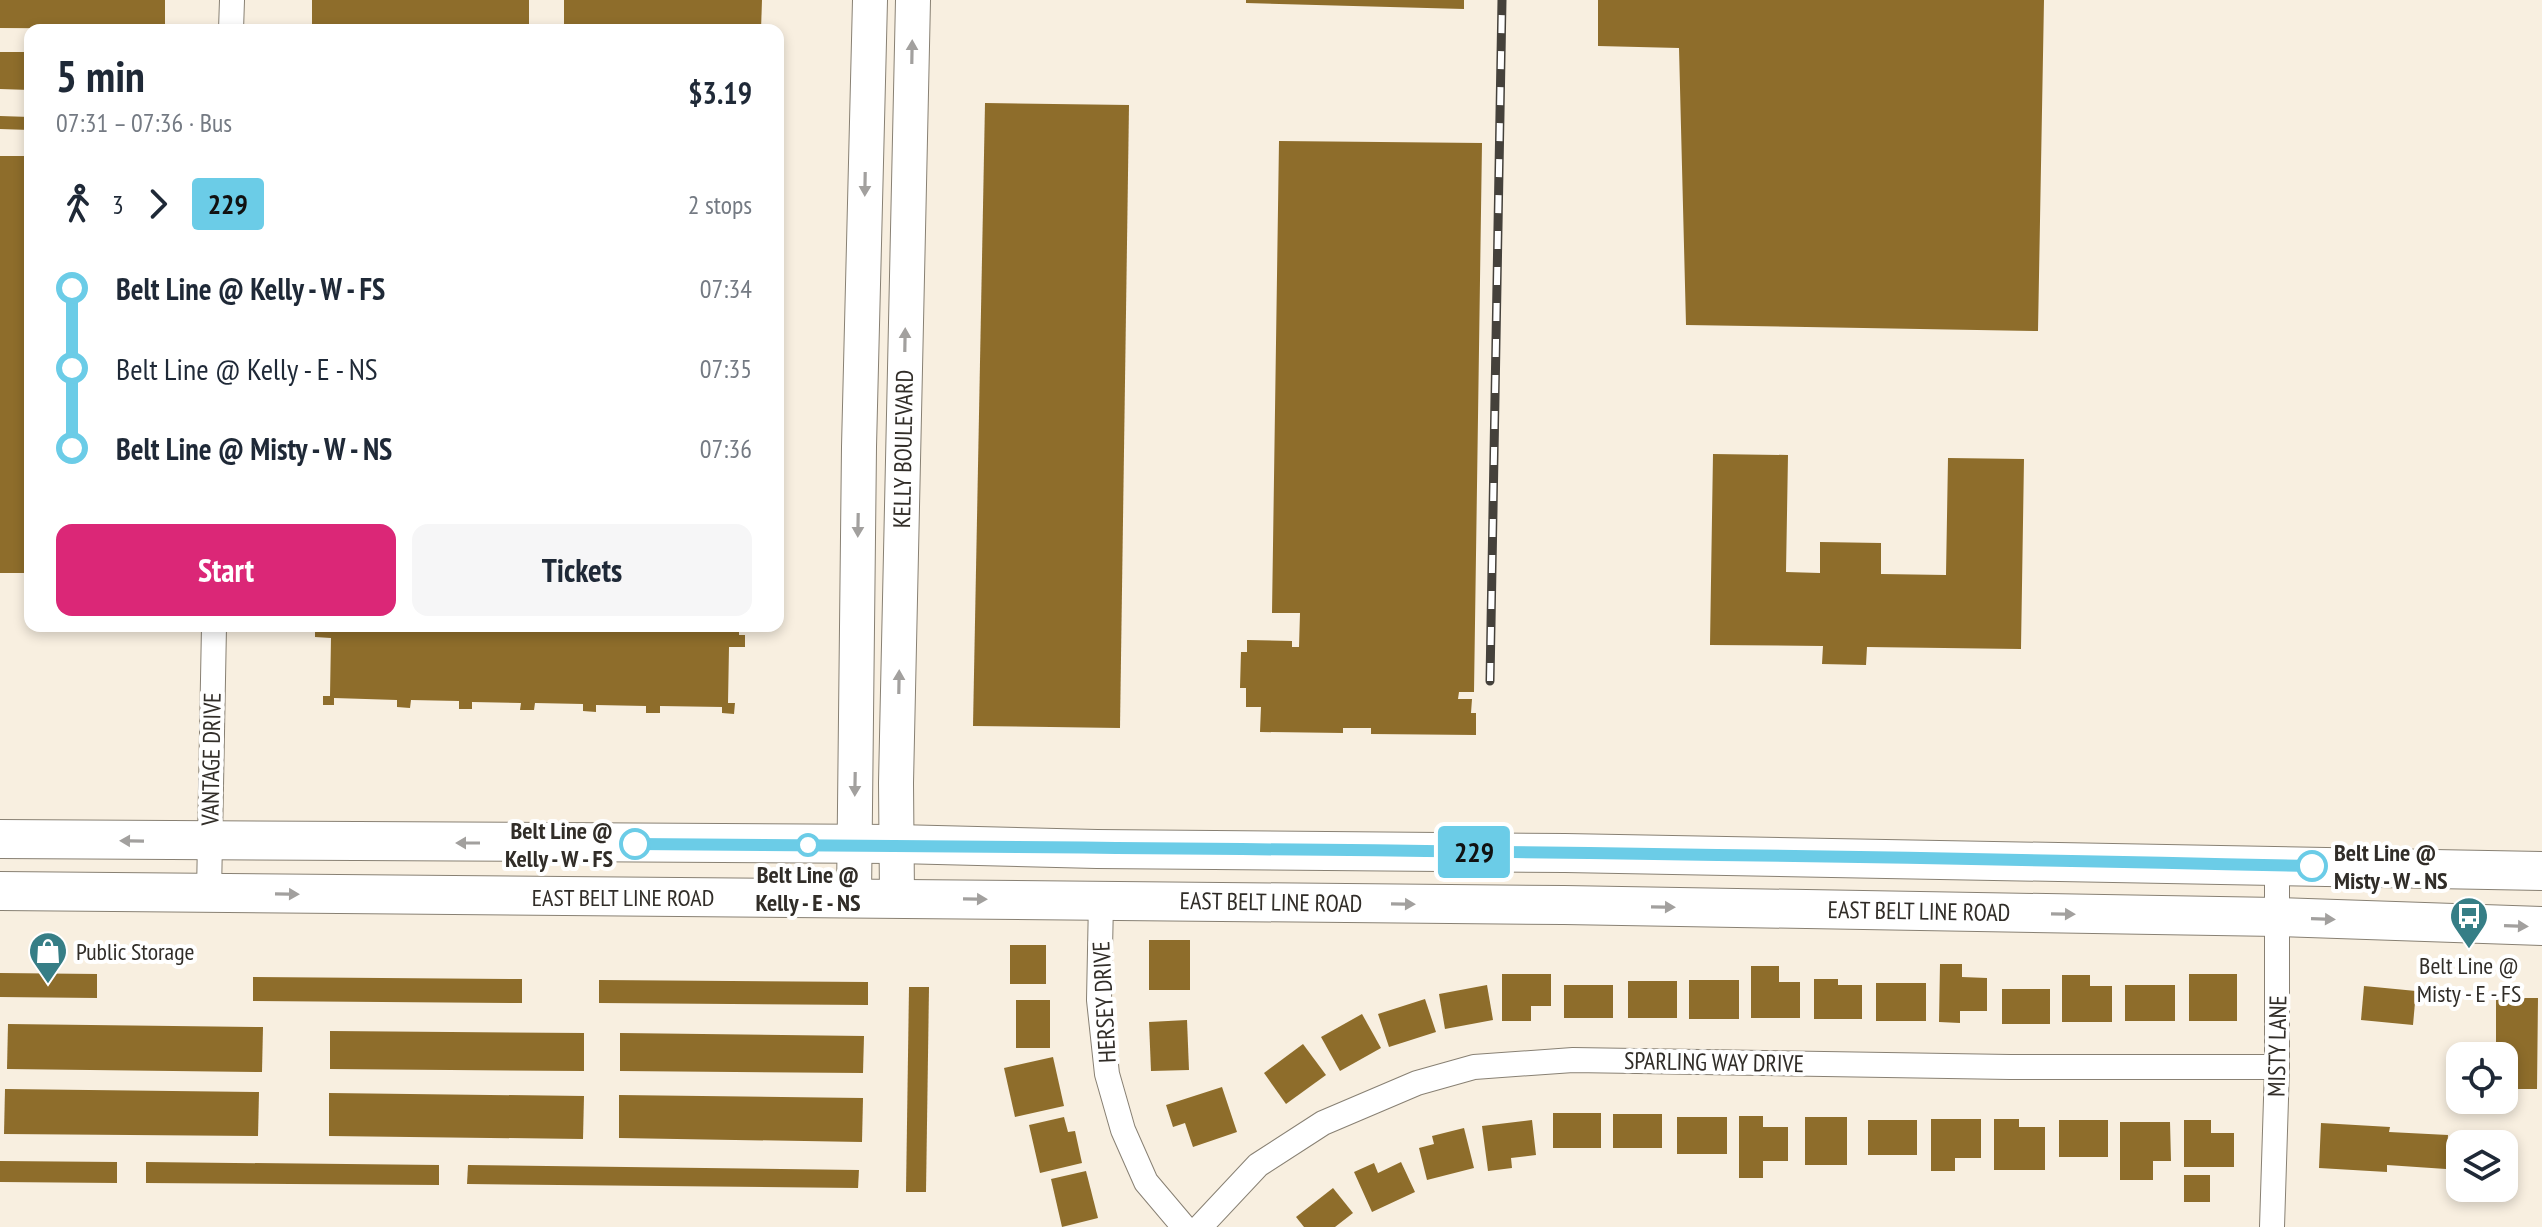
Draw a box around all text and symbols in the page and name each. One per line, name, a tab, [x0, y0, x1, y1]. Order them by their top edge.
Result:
one-way arrow	[905, 39, 918, 64]
text: 5 min	[56, 47, 145, 104]
text: $3.19	[688, 73, 752, 112]
text: 07:31 – 07:36 · Bus	[56, 106, 232, 139]
one-way arrow	[859, 172, 872, 197]
icon: walk	[56, 182, 100, 226]
icon: forward	[136, 182, 180, 226]
text: 229	[208, 185, 248, 222]
text: 3	[112, 188, 124, 221]
text: 2 stops	[688, 188, 752, 221]
text: Belt Line @ Kelly - W - FS	[116, 269, 385, 308]
text: 07:34	[700, 272, 752, 305]
one-way arrow	[899, 327, 911, 352]
text: Belt Line @ Kelly - E - NS	[116, 349, 378, 388]
text: 07:35	[700, 352, 752, 385]
street label: KELLY BOULEVARD	[886, 370, 920, 528]
text: Belt Line @ Misty - W - NS	[116, 429, 392, 468]
text: 07:36	[700, 432, 752, 465]
one-way arrow	[852, 513, 864, 538]
button: Start	[56, 524, 396, 616]
button: Tickets	[412, 524, 752, 616]
one-way arrow	[893, 669, 906, 694]
street label: VANTAGE DRIVE	[194, 692, 228, 827]
one-way arrow	[849, 772, 861, 797]
place label: Belt Line @ Kelly - W - FS	[505, 815, 613, 874]
line badge: 229	[1428, 826, 1520, 878]
marker: Belt Line @ Kelly - W - FS	[620, 829, 650, 859]
text: 229	[1454, 833, 1494, 870]
marker: Belt Line @ Kelly - E - NS	[797, 834, 819, 856]
one-way arrow	[119, 835, 144, 847]
one-way arrow	[455, 837, 480, 849]
place label: Belt Line @ Misty - W - NS	[2334, 837, 2448, 896]
marker: Belt Line @ Misty - W - NS	[2297, 851, 2327, 881]
place label: Belt Line @ Kelly - E - NS	[755, 859, 861, 918]
street label: EAST BELT LINE ROAD	[532, 882, 714, 913]
street label: EAST BELT LINE ROAD	[1179, 885, 1363, 919]
one-way arrow	[275, 888, 300, 900]
one-way arrow	[963, 892, 988, 905]
street label: EAST BELT LINE ROAD	[1827, 894, 2011, 928]
bus stop icon: Belt Line @ Misty - E - FS	[2448, 895, 2490, 950]
one-way arrow	[1391, 898, 1416, 910]
one-way arrow	[1651, 901, 1676, 913]
one-way arrow	[2051, 908, 2076, 920]
one-way arrow	[2311, 912, 2336, 925]
one-way arrow	[2504, 919, 2529, 932]
shop icon: Public Storage	[27, 930, 69, 985]
place label: Public Storage	[76, 936, 195, 967]
street label: HERSEY DRIVE	[1085, 940, 1123, 1064]
place label: Belt Line @ Misty - E - FS	[2417, 950, 2521, 1009]
street label: MISTY LANE	[2261, 995, 2293, 1097]
map controls	[2446, 1042, 2518, 1202]
button: locate	[2446, 1042, 2518, 1114]
street label: SPARLING WAY DRIVE	[1624, 1045, 1804, 1079]
button: layers	[2446, 1130, 2518, 1202]

